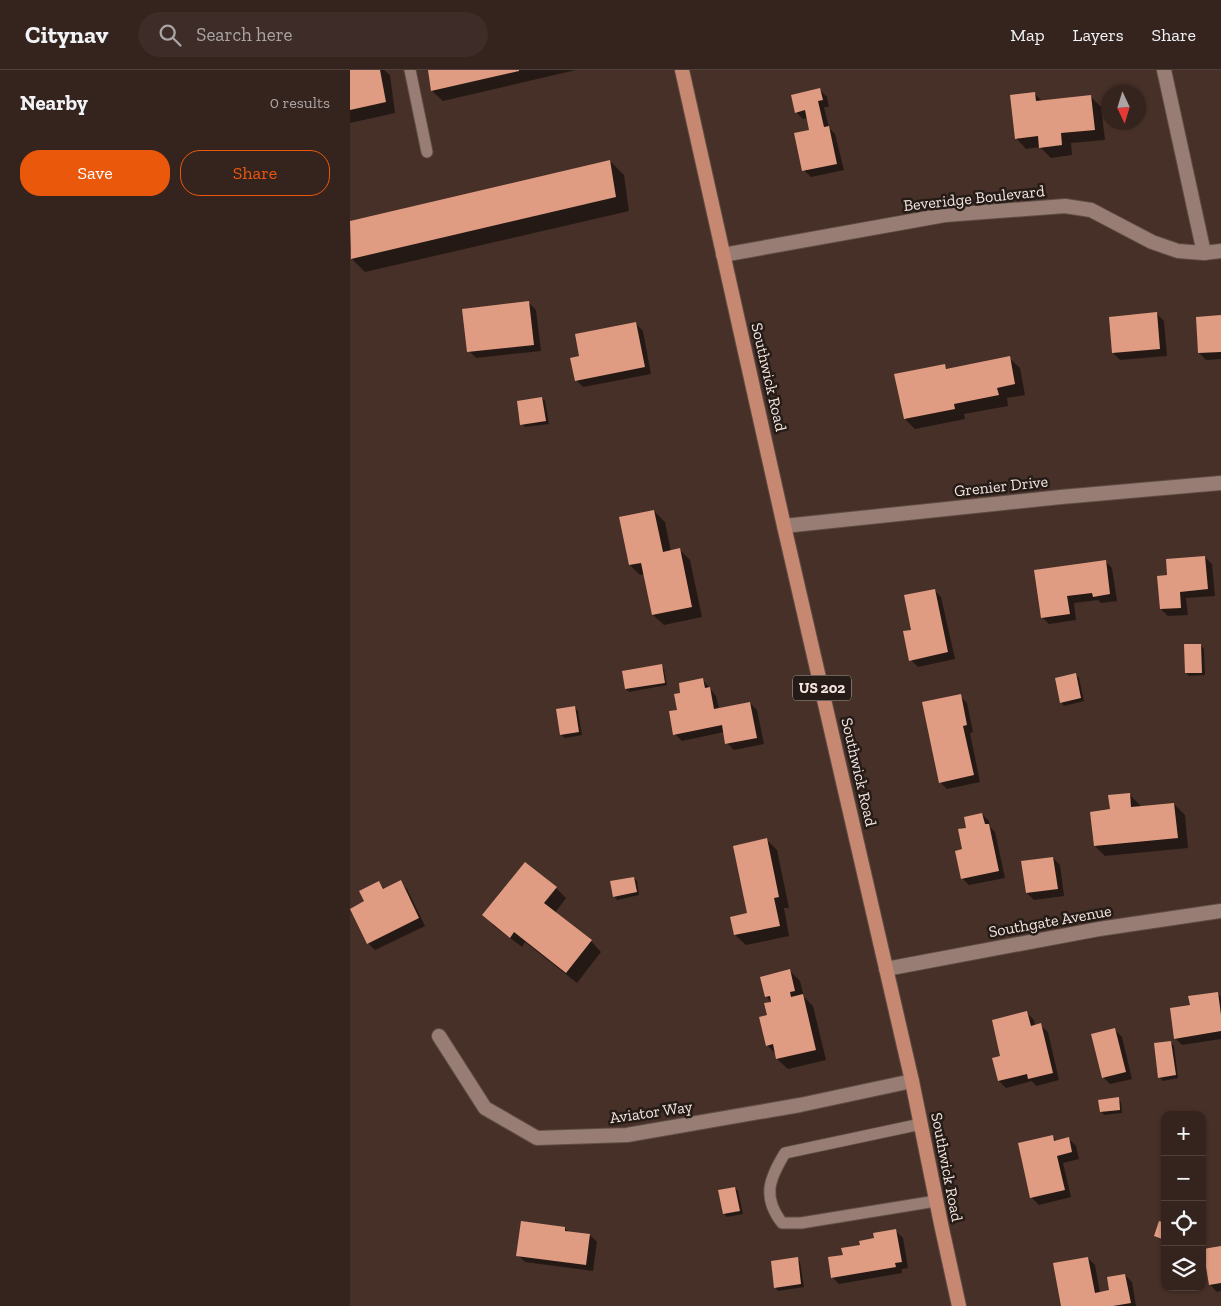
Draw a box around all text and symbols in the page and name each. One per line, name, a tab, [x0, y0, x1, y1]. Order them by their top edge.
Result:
search box	[138, 12, 488, 57]
text: Citynav	[25, 20, 108, 49]
icon: search	[156, 21, 184, 49]
text: Search here	[196, 23, 293, 46]
text: Map	[1010, 24, 1045, 46]
text: Layers	[1073, 24, 1124, 46]
text: Share	[1152, 24, 1196, 46]
north arrow	[1101, 85, 1146, 130]
text: Nearby	[20, 90, 88, 115]
text: 0 results	[270, 93, 330, 112]
button: Save	[20, 150, 170, 196]
button: Share	[180, 150, 330, 196]
street label: Beveridge Boulevard	[902, 181, 1046, 215]
street label: Southwick Road	[747, 321, 791, 433]
street label: Grenier Drive	[953, 472, 1049, 500]
road number: US 202	[793, 676, 851, 700]
street label: Southwick Road	[837, 716, 881, 828]
street label: Southgate Avenue	[987, 901, 1113, 941]
street label: Aviator Way	[608, 1097, 694, 1127]
street label: Southwick Road	[927, 1111, 967, 1223]
map controls	[1161, 1111, 1206, 1291]
button: +	[1161, 1111, 1206, 1156]
button: −	[1161, 1156, 1206, 1201]
button: locate	[1161, 1201, 1206, 1246]
button: layers	[1161, 1246, 1206, 1291]

